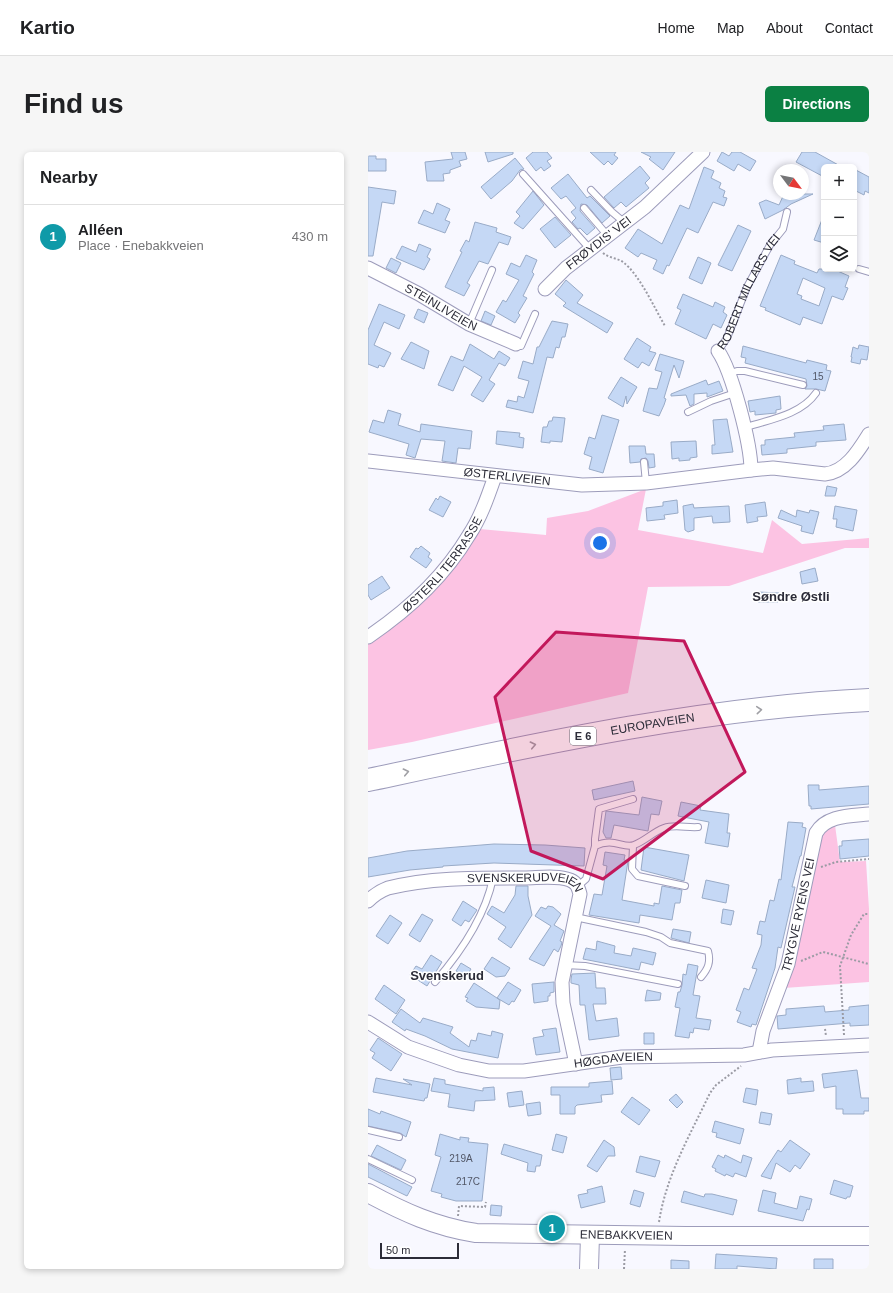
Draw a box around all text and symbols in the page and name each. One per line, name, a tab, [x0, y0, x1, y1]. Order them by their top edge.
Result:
text: Kartio	[20, 17, 75, 38]
text: Home	[658, 20, 695, 36]
text: Map	[717, 20, 744, 36]
text: About	[766, 20, 803, 36]
text: Contact	[825, 20, 873, 36]
button: Directions	[765, 86, 869, 122]
text: Find us	[24, 88, 124, 119]
north arrow	[773, 164, 809, 200]
map controls	[821, 164, 857, 272]
button: +	[821, 164, 857, 200]
text: Nearby	[40, 168, 98, 187]
button: −	[821, 200, 857, 236]
street label: FRØYDIS' VEI	[563, 213, 634, 272]
text: Alléen	[78, 221, 123, 238]
text: 1	[49, 229, 57, 244]
text: 430 m	[292, 229, 328, 244]
street label: ROBERT MILLARS VEI	[714, 231, 783, 352]
button: layers	[821, 236, 857, 272]
text: Place · Enebakkveien	[78, 238, 204, 253]
street label: STEINLIVEIEN	[402, 281, 479, 334]
house number: 15	[812, 371, 824, 382]
street label: ØSTERLIVEIEN	[463, 465, 551, 488]
street label: ØSTERLI TERRASSE	[400, 514, 485, 615]
your location	[590, 533, 610, 553]
district label: Søndre Østli	[752, 589, 830, 604]
one-way arrow	[756, 706, 762, 715]
street label: EUROPAVEIEN	[609, 710, 696, 738]
road number: E 6	[570, 727, 596, 745]
one-way arrow	[530, 742, 536, 750]
one-way arrow	[403, 768, 409, 777]
street label: TRYGVE RYENS VEI	[779, 857, 817, 974]
street label: SVENSKERUDVEIEN	[467, 870, 586, 894]
district label: Svenskerud	[410, 968, 484, 983]
street label: HØGDAVEIEN	[573, 1049, 653, 1071]
house number: 219A	[449, 1153, 473, 1164]
house number: 217C	[456, 1176, 480, 1187]
pin: 1	[539, 1213, 565, 1243]
street label: ENEBAKKVEIEN	[580, 1227, 673, 1243]
scale bar	[380, 1241, 459, 1260]
text: 50 m	[386, 1244, 410, 1256]

